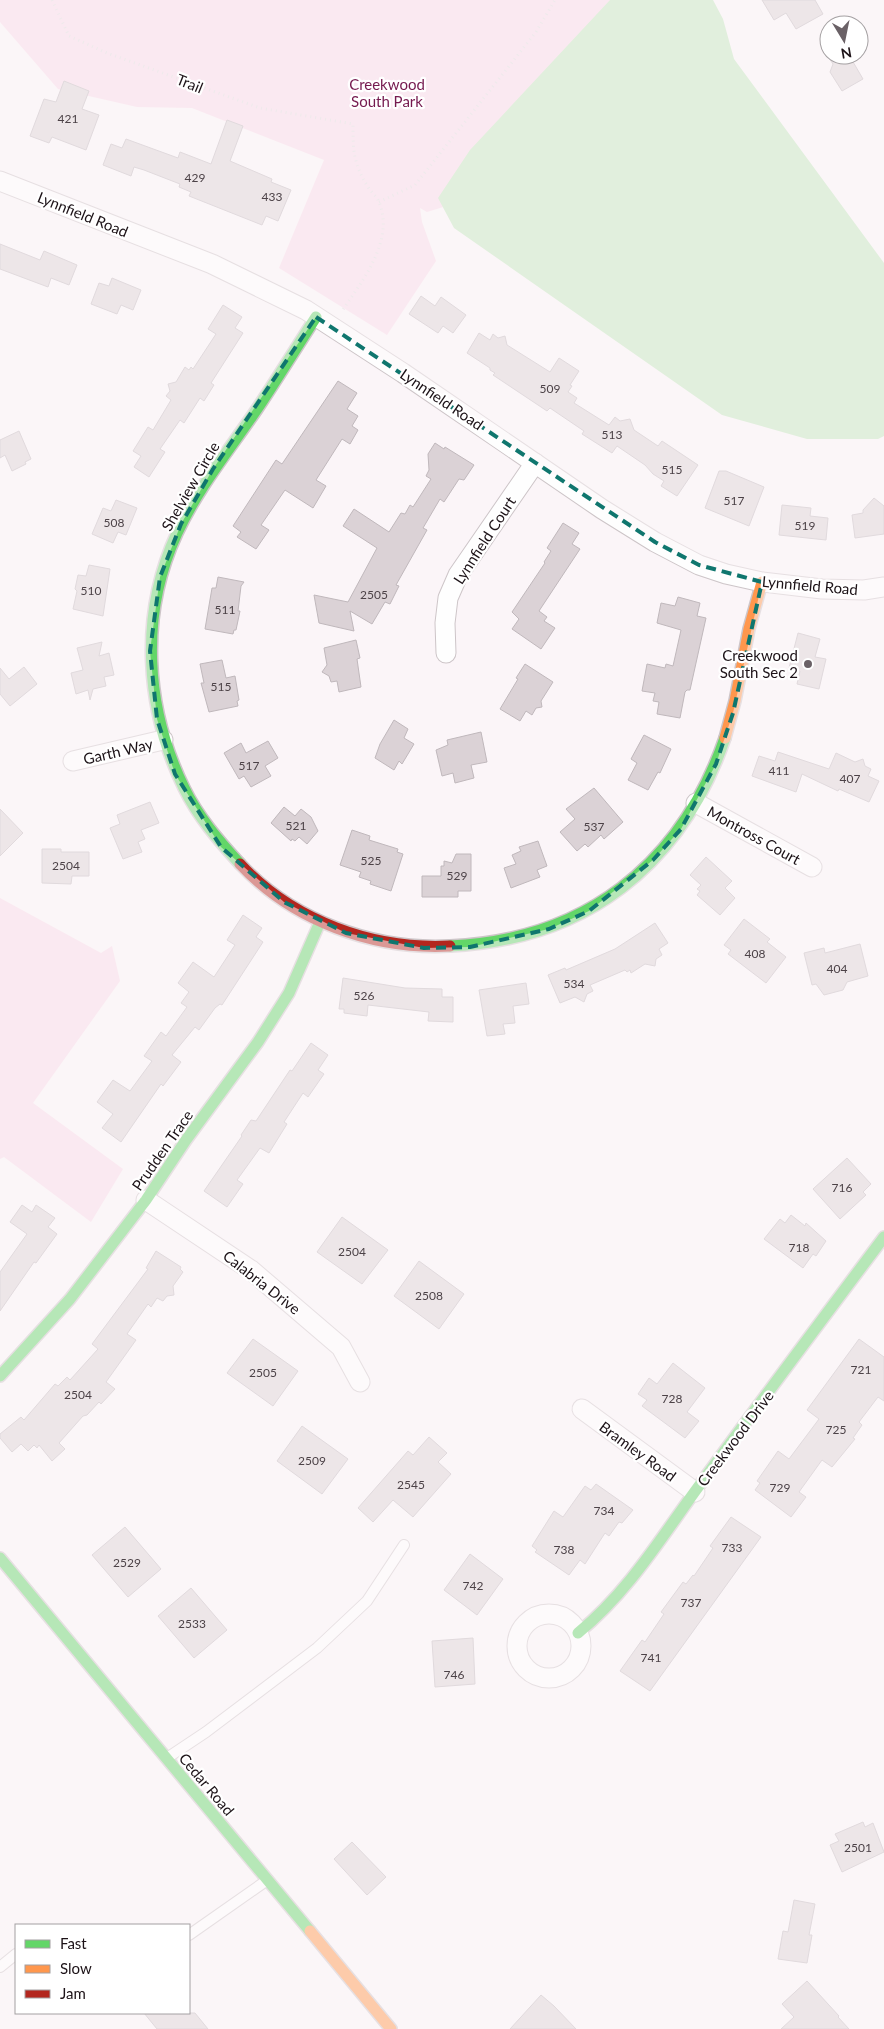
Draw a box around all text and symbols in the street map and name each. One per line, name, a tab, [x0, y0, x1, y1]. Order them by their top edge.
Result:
north arrow	[819, 15, 869, 65]
text: N	[840, 44, 853, 63]
street label: Trail	[174, 70, 206, 96]
park label: Creekwood South Park	[349, 75, 425, 110]
house number: 421	[58, 111, 78, 126]
house number: 429	[185, 170, 205, 185]
street label: Lynnfield Road	[35, 188, 131, 240]
house number: 433	[262, 189, 282, 204]
street label: Lynnfield Road	[397, 365, 487, 433]
house number: 509	[540, 381, 560, 396]
house number: 513	[602, 427, 622, 442]
street label: Shelview Circle	[157, 438, 223, 534]
house number: 515	[662, 462, 682, 477]
street label: Lynnfield Court	[449, 492, 519, 587]
house number: 517	[724, 493, 744, 508]
house number: 508	[104, 515, 124, 530]
house number: 519	[795, 518, 815, 533]
street label: Lynnfield Road	[761, 572, 859, 598]
house number: 510	[81, 583, 101, 598]
house number: 2505	[360, 587, 388, 602]
house number: 511	[215, 602, 235, 617]
place label: Creekwood South Sec 2	[720, 646, 798, 681]
marker: Creekwood South Sec 2	[802, 658, 814, 670]
house number: 515	[211, 679, 231, 694]
street label: Garth Way	[81, 734, 155, 768]
house number: 517	[239, 758, 259, 773]
house number: 411	[769, 763, 789, 778]
house number: 407	[840, 771, 860, 786]
street label: Montross Court	[704, 802, 804, 868]
house number: 521	[286, 818, 306, 833]
house number: 537	[584, 819, 604, 834]
house number: 525	[361, 853, 381, 868]
house number: 2504	[52, 858, 80, 873]
house number: 529	[447, 868, 467, 883]
house number: 408	[745, 946, 765, 961]
house number: 404	[827, 961, 847, 976]
house number: 534	[564, 976, 584, 991]
house number: 526	[354, 988, 374, 1003]
street label: Prudden Trace	[128, 1106, 196, 1194]
house number: 716	[832, 1180, 852, 1195]
house number: 718	[789, 1240, 809, 1255]
house number: 2504	[338, 1244, 366, 1259]
street label: Calabria Drive	[220, 1246, 304, 1318]
house number: 2508	[415, 1288, 443, 1303]
house number: 721	[851, 1362, 871, 1377]
house number: 2505	[249, 1365, 277, 1380]
street label: Creekwood Drive	[693, 1386, 777, 1489]
house number: 2504	[64, 1387, 92, 1402]
house number: 728	[662, 1391, 682, 1406]
street label: Bramley Road	[596, 1417, 680, 1485]
house number: 725	[826, 1422, 846, 1437]
house number: 2509	[298, 1453, 326, 1468]
house number: 2545	[397, 1477, 425, 1492]
house number: 729	[770, 1480, 790, 1495]
house number: 734	[594, 1503, 614, 1518]
house number: 733	[722, 1540, 742, 1555]
house number: 738	[554, 1542, 574, 1557]
house number: 2529	[113, 1555, 141, 1570]
house number: 742	[463, 1578, 483, 1593]
house number: 737	[681, 1595, 701, 1610]
house number: 2533	[178, 1616, 206, 1631]
house number: 741	[641, 1650, 661, 1665]
house number: 746	[444, 1667, 464, 1682]
street label: Cedar Road	[176, 1749, 238, 1819]
house number: 2501	[844, 1840, 872, 1855]
legend	[15, 1924, 190, 2014]
text: Fast	[60, 1934, 87, 1952]
text: Slow	[60, 1959, 92, 1977]
text: Jam	[60, 1984, 86, 2002]

